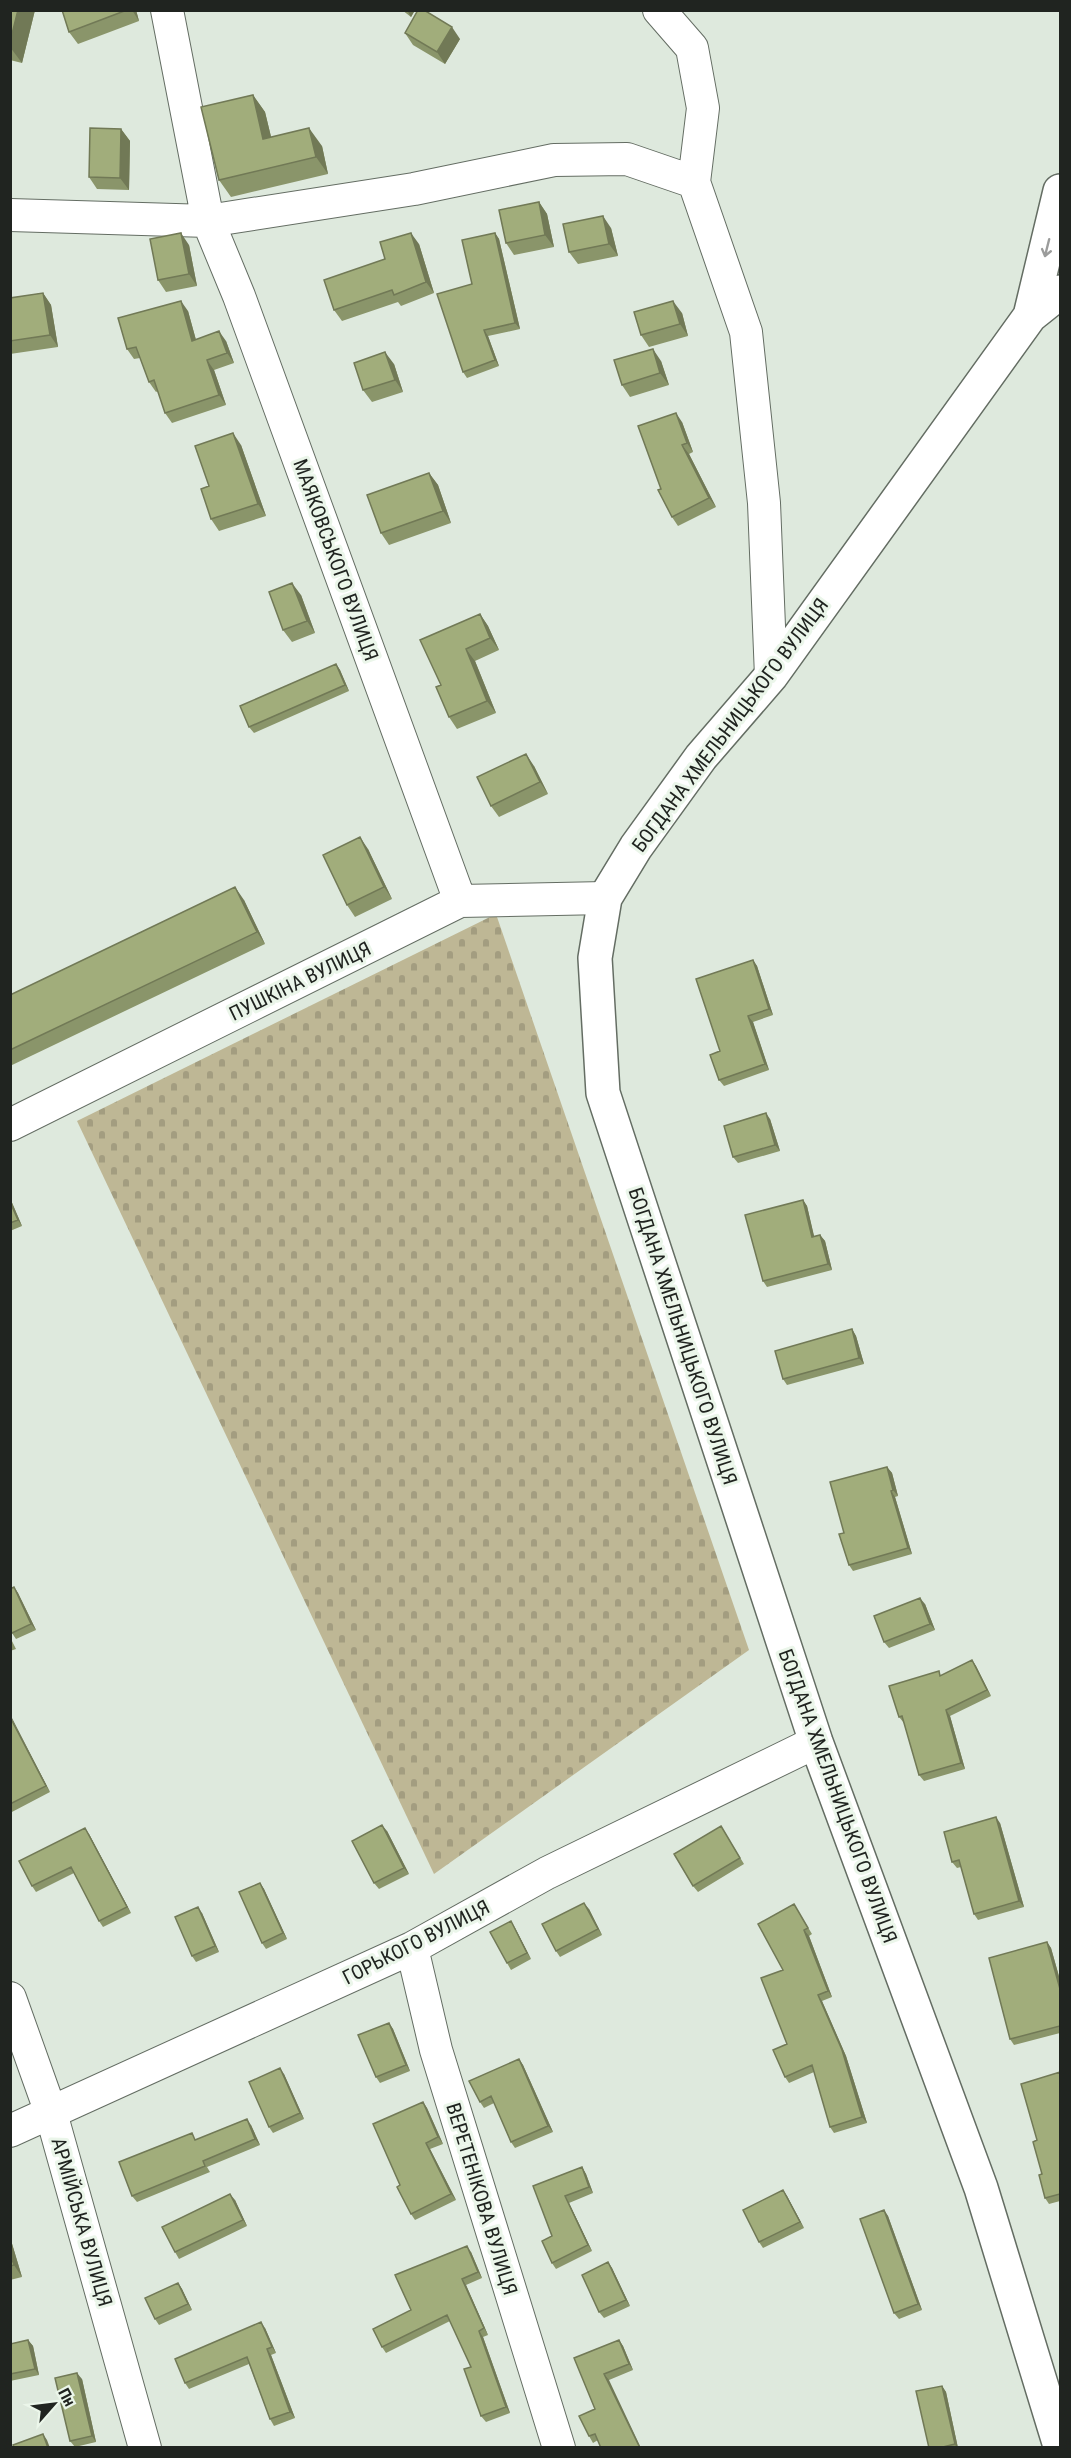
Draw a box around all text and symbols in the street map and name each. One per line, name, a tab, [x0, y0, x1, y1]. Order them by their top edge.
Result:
one-way arrow	[1040, 238, 1052, 257]
street label: МАЯКОВСЬКОГО ВУЛИЦЯ	[288, 456, 384, 664]
street label: БОГДАНА ХМЕЛЬНИЦЬКОГО ВУЛИЦЯ	[627, 593, 833, 857]
street label: ПУШКІНА ВУЛИЦЯ	[225, 936, 375, 1026]
street label: БОГДАНА ХМЕЛЬНИЦЬКОГО ВУЛИЦЯ	[623, 1184, 743, 1488]
street label: БОГДАНА ХМЕЛЬНИЦЬКОГО ВУЛИЦЯ	[773, 1646, 903, 1946]
street label: ГОРЬКОГО ВУЛИЦЯ	[338, 1895, 494, 1989]
street label: ВЕРЕТЕНІКОВА ВУЛИЦЯ	[441, 2100, 523, 2298]
street label: АРМІЙСЬКА ВУЛИЦЯ	[46, 2135, 118, 2309]
north arrow	[24, 2374, 84, 2434]
text: Пн	[54, 2385, 79, 2410]

